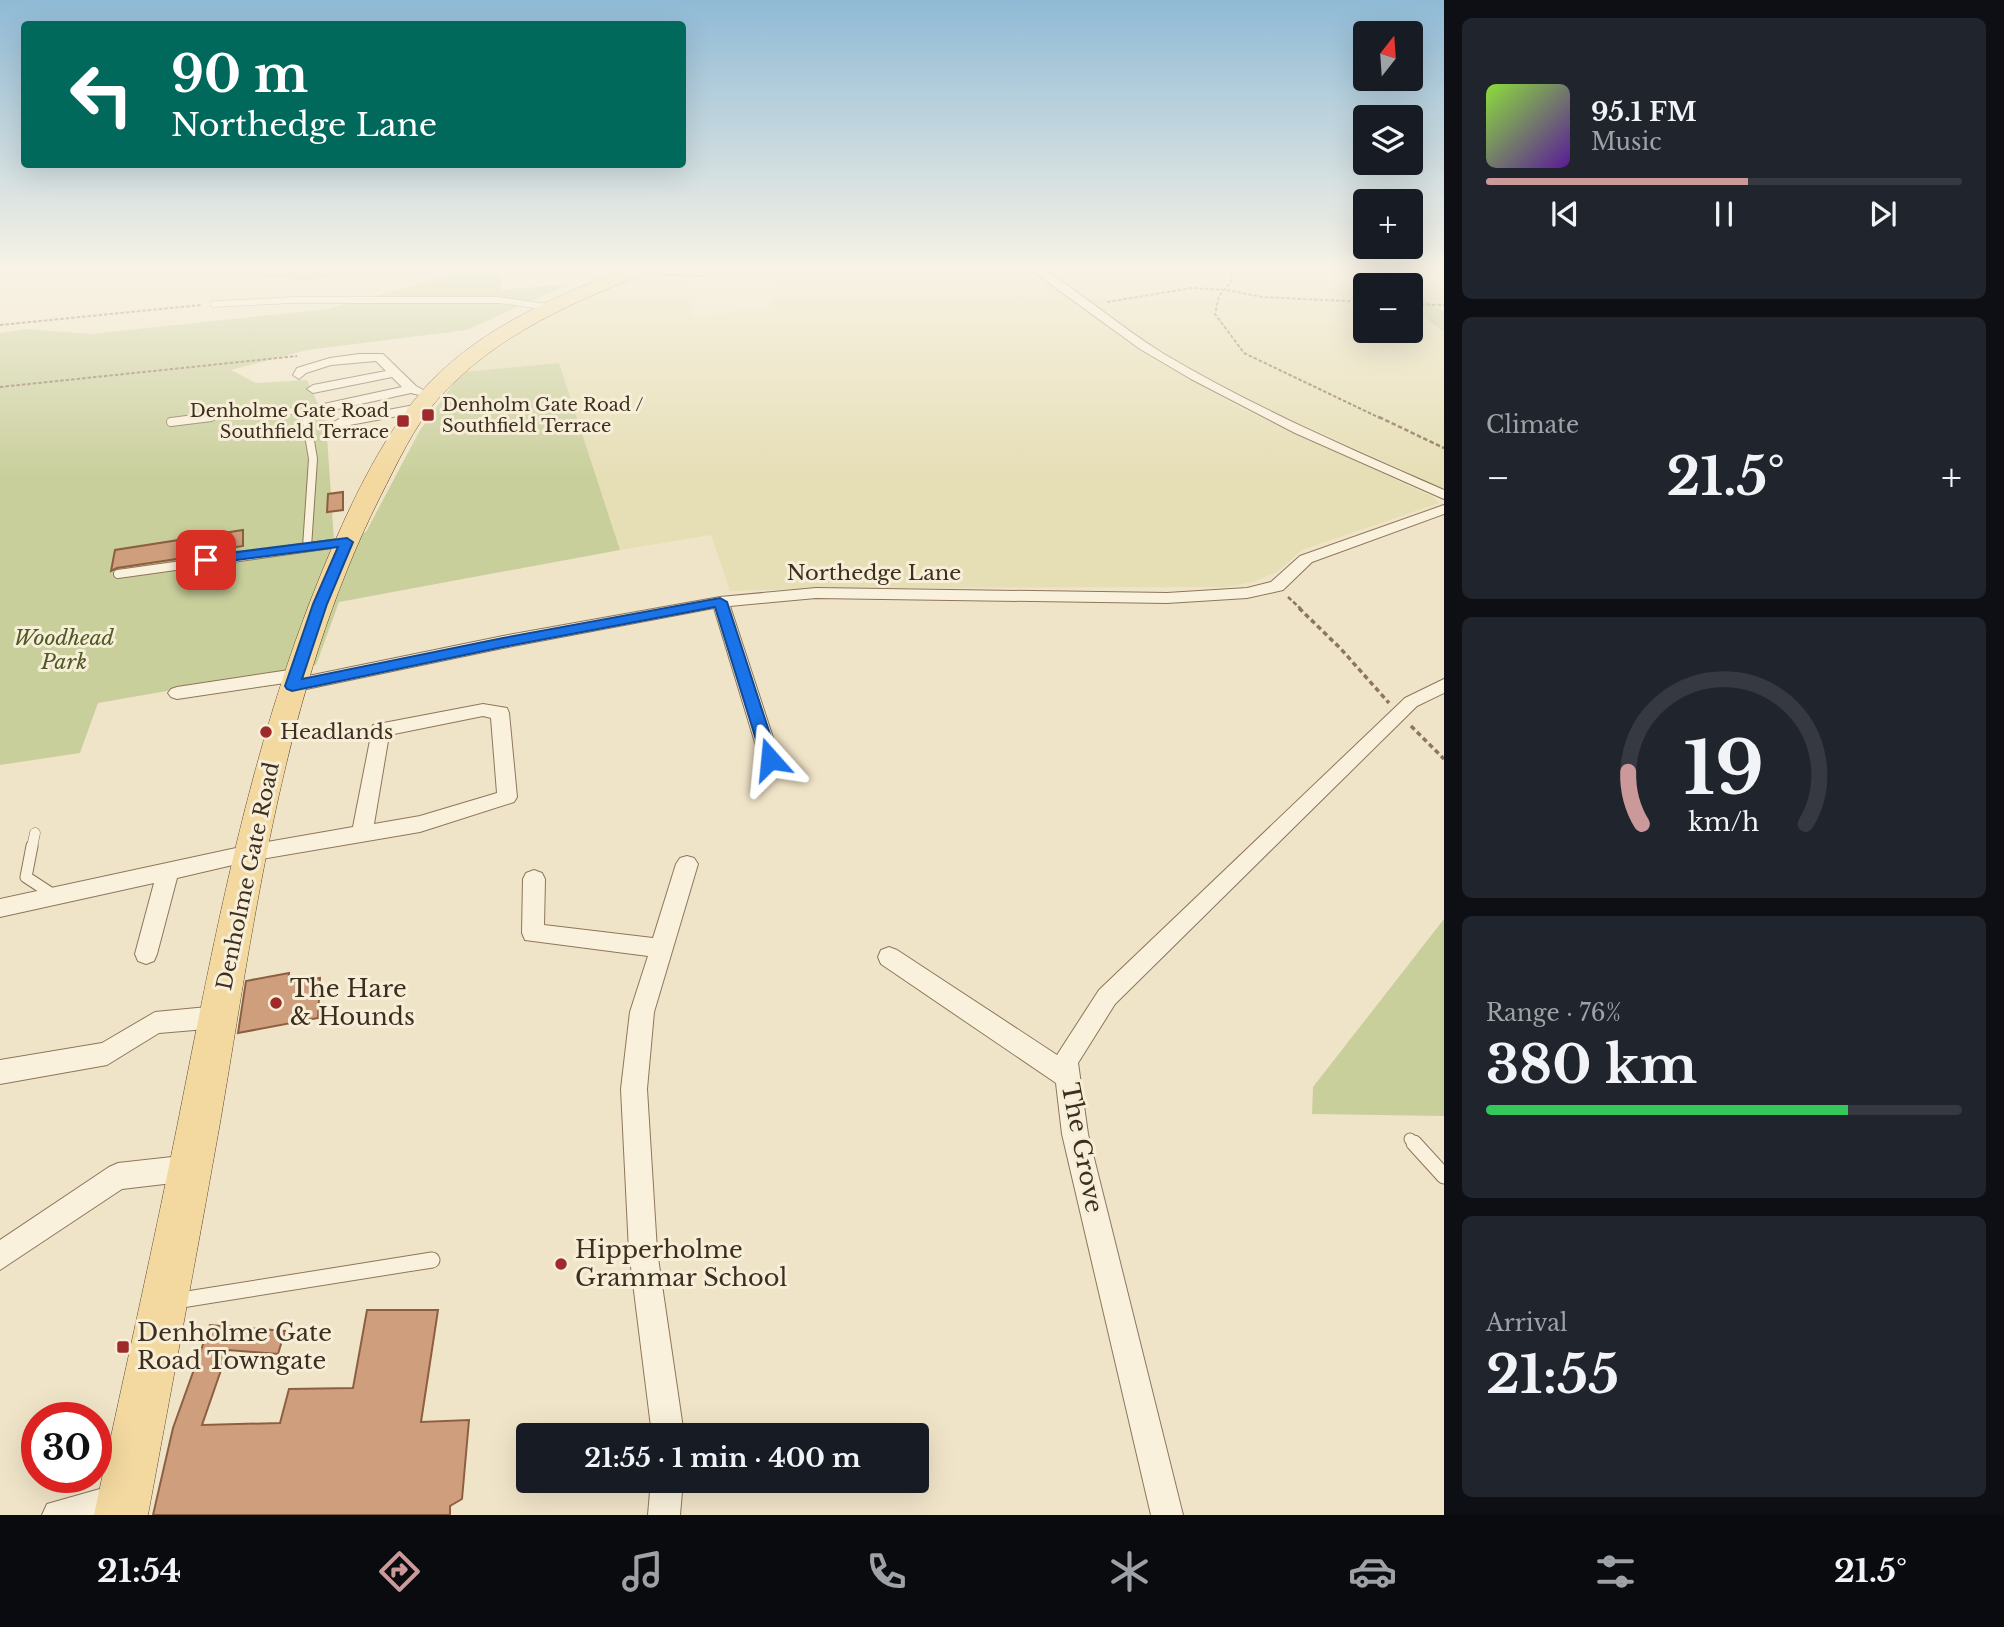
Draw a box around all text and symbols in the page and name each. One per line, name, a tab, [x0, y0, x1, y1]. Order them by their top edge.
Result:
north arrow	[1353, 21, 1423, 91]
map controls	[1353, 21, 1423, 343]
text: 90 m	[171, 44, 308, 105]
icon: left	[56, 49, 147, 140]
text: 95.1 FM	[1591, 96, 1697, 128]
text: Northedge Lane	[171, 105, 437, 145]
button: layers	[1353, 105, 1423, 175]
text: Music	[1591, 128, 1662, 156]
button: +	[1353, 189, 1423, 259]
icon: previous	[1546, 195, 1584, 233]
icon: pause	[1705, 195, 1743, 233]
icon: next	[1864, 195, 1902, 233]
button: −	[1353, 273, 1423, 343]
place label: Denholm Gate Road / Southfield Terrace	[442, 394, 644, 437]
place label: Denholme Gate Road Southfield Terrace	[190, 400, 389, 443]
marker: Denholm Gate Road / Southfield Terrace	[420, 407, 436, 423]
text: Climate	[1486, 411, 1579, 439]
marker: Denholme Gate Road Southfield Terrace	[395, 413, 411, 429]
text: 21.5°	[1666, 445, 1785, 509]
text: −	[1486, 454, 1510, 501]
text: +	[1941, 454, 1962, 501]
pin	[176, 530, 236, 590]
icon: arrive	[187, 541, 225, 579]
street label: Northedge Lane	[787, 560, 961, 586]
park label: Woodhead Park	[14, 625, 115, 675]
place label: Headlands	[280, 719, 393, 745]
position arrow	[733, 722, 807, 796]
text: 19	[1684, 723, 1764, 814]
marker: Headlands	[258, 724, 274, 740]
street label: Denholme Gate Road	[211, 760, 285, 992]
text: km/h	[1689, 806, 1759, 837]
place label: The Hare & Hounds	[290, 974, 415, 1031]
marker: The Hare & Hounds	[268, 995, 284, 1011]
text: Range · 76%	[1486, 999, 1621, 1027]
text: 380 km	[1486, 1033, 1697, 1097]
street label: The Grove	[1056, 1081, 1109, 1215]
place label: Hipperholme Grammar School	[575, 1235, 787, 1292]
marker: Hipperholme Grammar School	[553, 1256, 569, 1272]
text: Arrival	[1486, 1309, 1567, 1337]
place label: Denholme Gate Road Towngate	[137, 1318, 332, 1375]
marker: Denholme Gate Road Towngate	[115, 1339, 131, 1355]
text: 21:55	[1486, 1343, 1619, 1407]
speed limit sign: 30	[21, 1402, 112, 1493]
text: 21:55 · 1 min · 400 m	[584, 1442, 861, 1474]
icon: directions	[375, 1547, 424, 1596]
icon: music	[618, 1547, 667, 1596]
icon: phone	[862, 1547, 911, 1596]
icon: climate	[1105, 1547, 1154, 1596]
icon: car	[1348, 1547, 1397, 1596]
icon: filters	[1591, 1547, 1640, 1596]
text: 21:54	[97, 1551, 181, 1591]
text: 21.5°	[1834, 1551, 1907, 1591]

